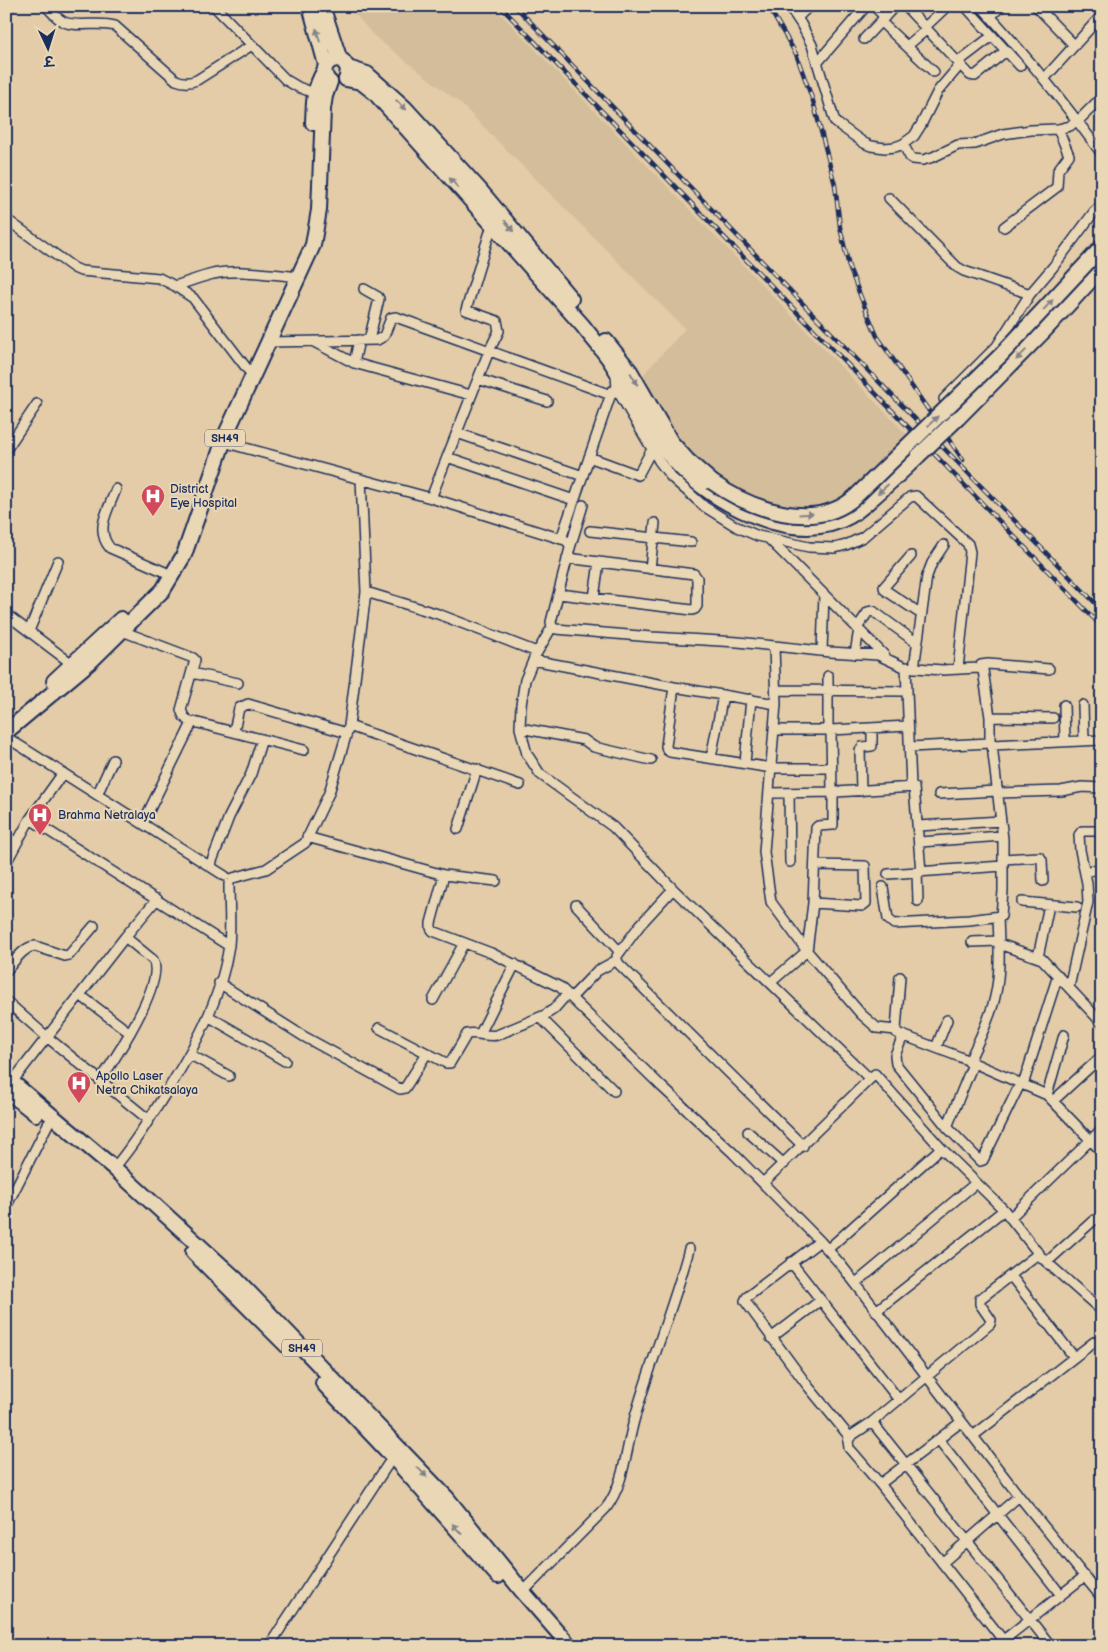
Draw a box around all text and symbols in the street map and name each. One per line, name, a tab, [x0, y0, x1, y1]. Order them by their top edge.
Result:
north arrow	[22, 22, 72, 72]
one-way arrow	[314, 28, 322, 43]
text: उ	[42, 52, 56, 69]
one-way arrow	[395, 99, 407, 111]
one-way arrow	[449, 176, 460, 189]
one-way arrow	[504, 220, 515, 233]
one-way arrow	[1042, 300, 1054, 312]
one-way arrow	[1015, 349, 1027, 361]
one-way arrow	[630, 372, 639, 386]
one-way arrow	[927, 415, 939, 427]
road number: SH49	[205, 429, 245, 446]
place label: District Eye Hospital	[170, 482, 237, 511]
hospital icon: District Eye Hospital	[140, 483, 166, 517]
one-way arrow	[876, 484, 889, 495]
one-way arrow	[798, 510, 814, 518]
hospital icon: Brahma Netralaya	[27, 802, 53, 836]
place label: Brahma Netralaya	[58, 808, 156, 823]
place label: Apollo Laser Netra Chikatsalaya	[96, 1069, 198, 1098]
hospital icon: Apollo Laser Netra Chikatsalaya	[66, 1070, 92, 1104]
road number: SH49	[282, 1340, 322, 1356]
one-way arrow	[416, 1466, 428, 1478]
one-way arrow	[451, 1523, 463, 1535]

